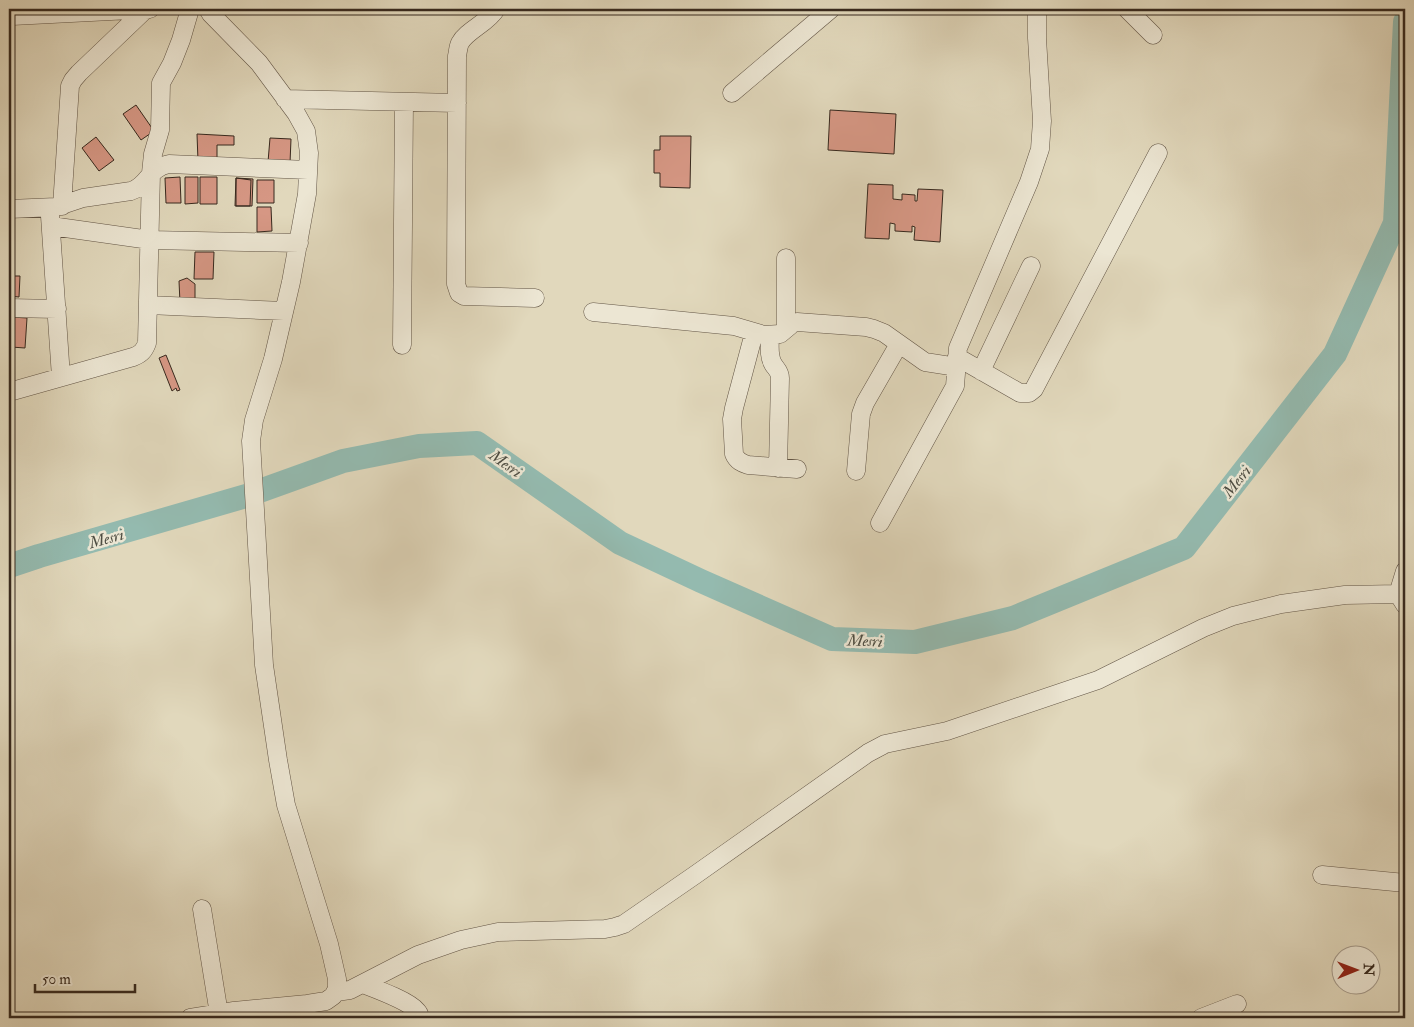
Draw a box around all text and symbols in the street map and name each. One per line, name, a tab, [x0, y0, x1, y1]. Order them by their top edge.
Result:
water label: Mesri	[484, 445, 526, 482]
water label: Mesri	[1217, 461, 1256, 502]
water label: Mesri	[86, 524, 127, 554]
water label: Mesri	[846, 630, 884, 652]
north arrow	[1332, 944, 1382, 994]
scale bar	[35, 962, 135, 994]
text: N	[1360, 962, 1377, 977]
text: 50 m	[42, 970, 71, 989]

